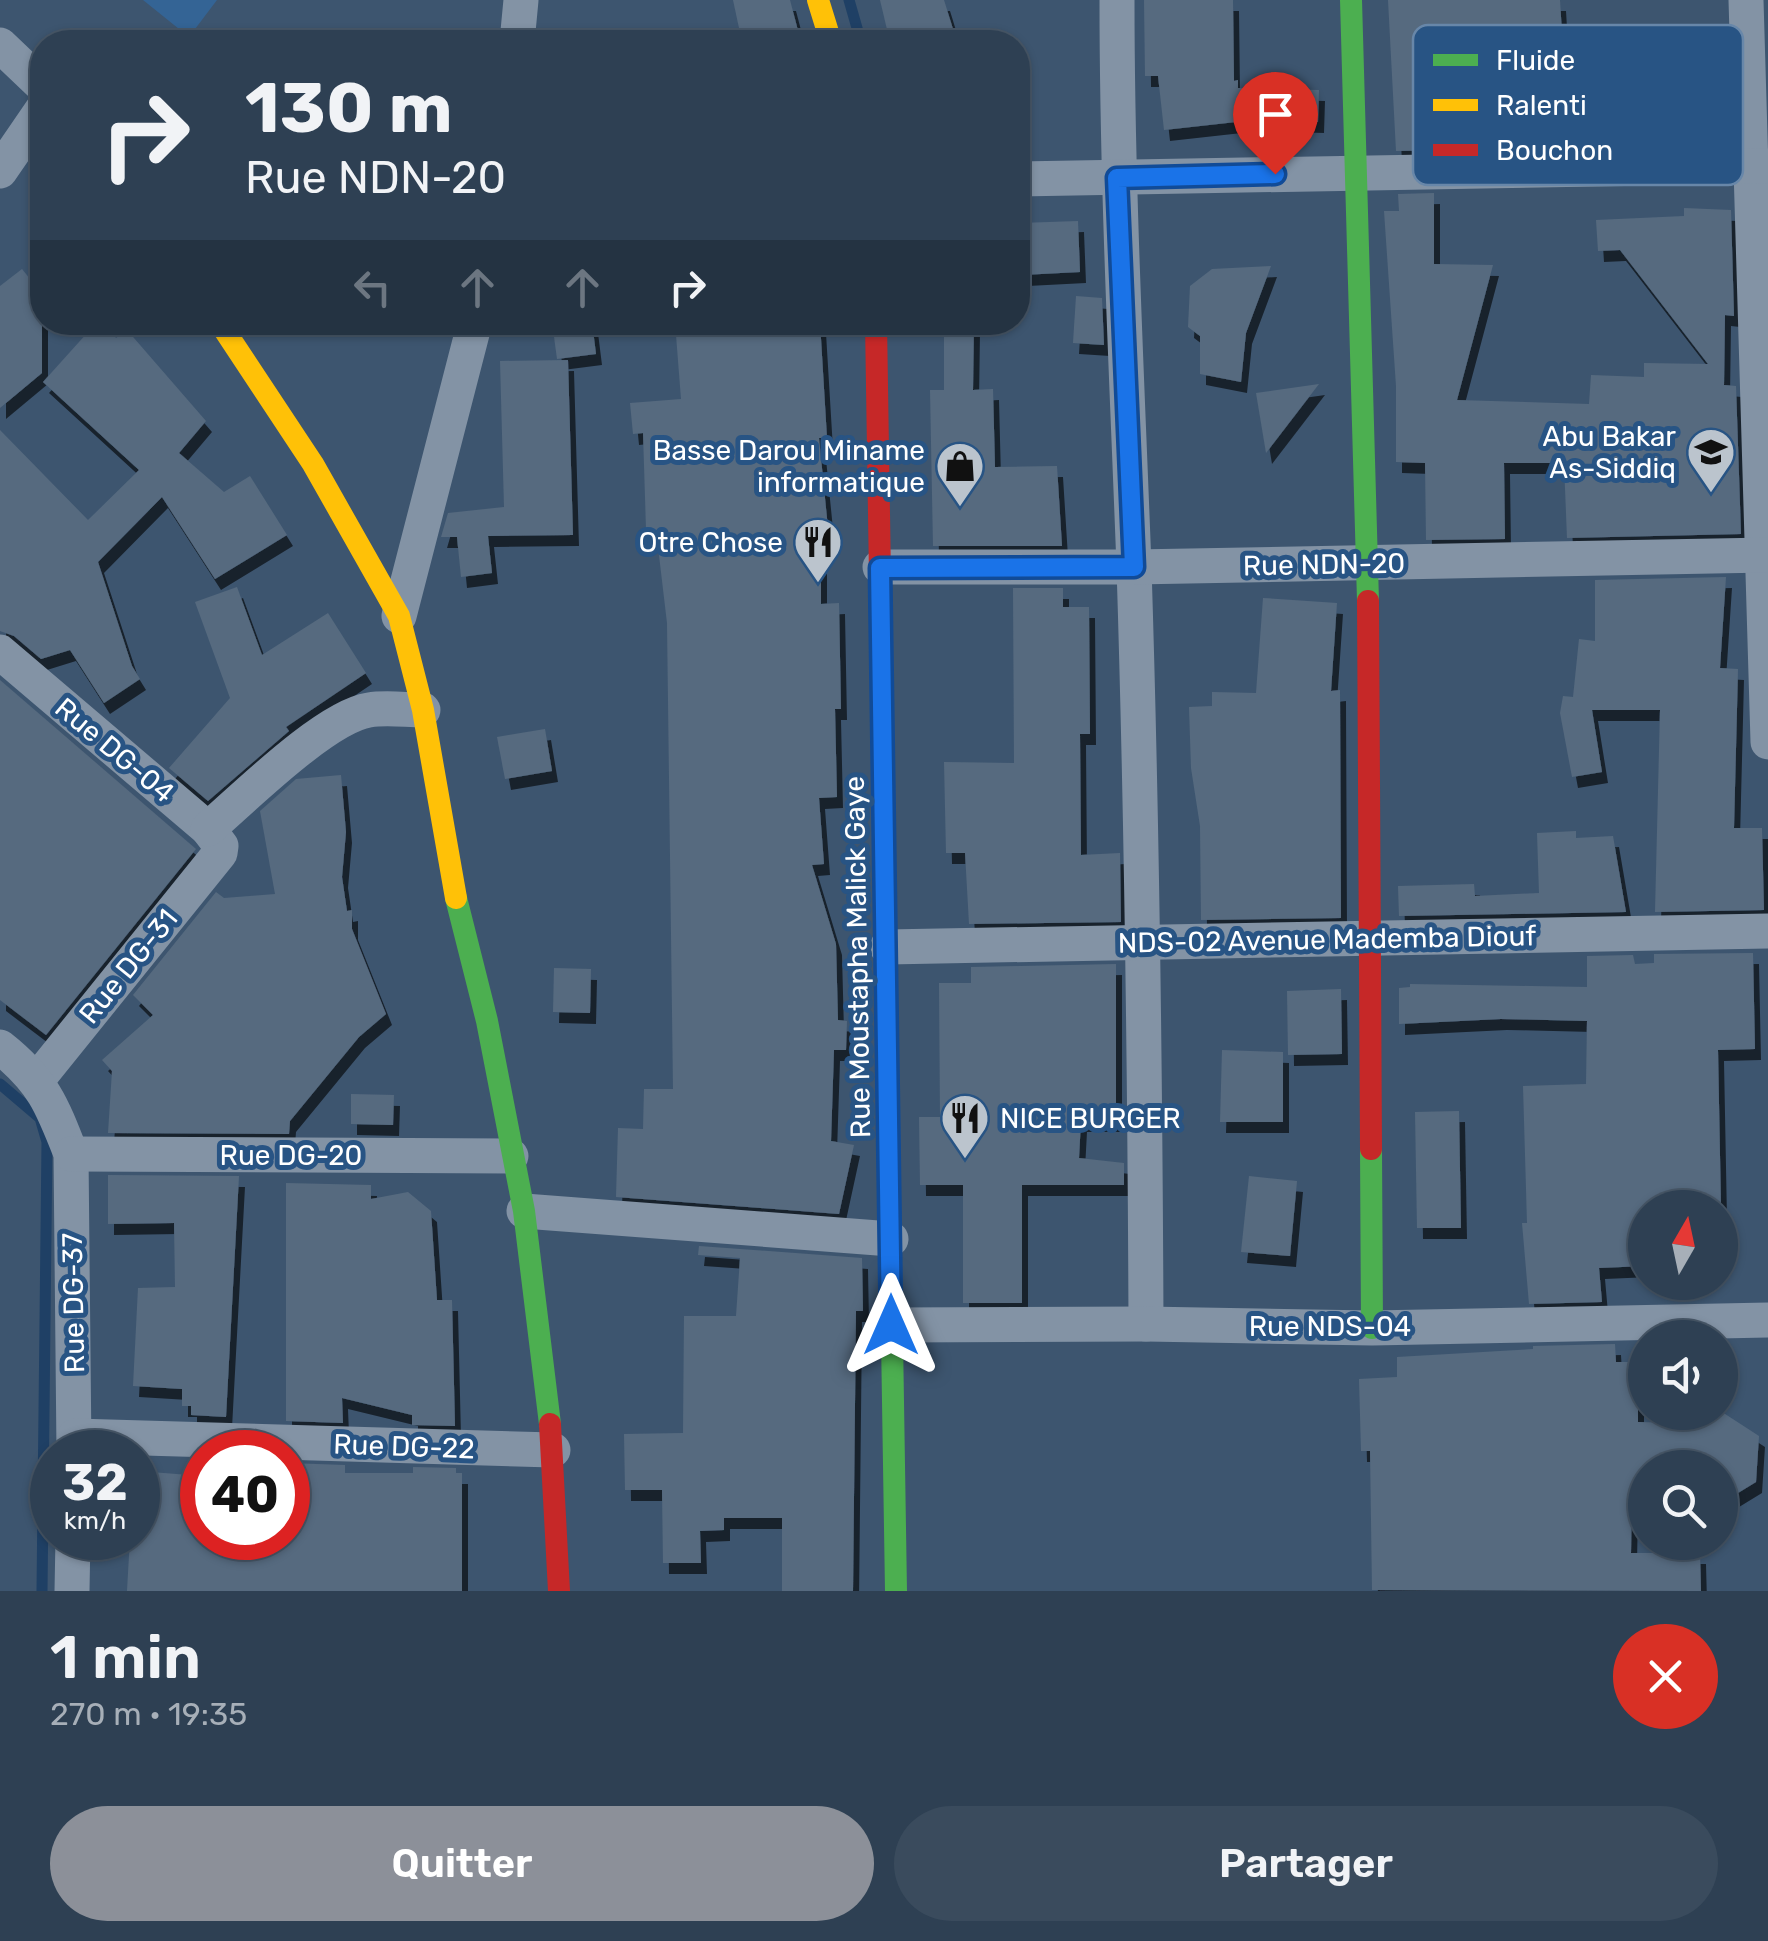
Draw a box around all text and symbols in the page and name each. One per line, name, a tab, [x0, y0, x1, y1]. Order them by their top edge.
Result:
legend	[1413, 25, 1743, 185]
text: Fluide	[1496, 44, 1575, 77]
text: 130 m	[245, 67, 453, 150]
icon: right	[80, 70, 210, 200]
pin	[1233, 72, 1318, 175]
icon: arrive	[1248, 87, 1303, 142]
text: Ralenti	[1496, 89, 1587, 122]
text: Bouchon	[1496, 134, 1613, 167]
text: Rue NDN-20	[245, 151, 506, 204]
icon: left	[345, 260, 400, 315]
icon: ahead	[450, 260, 505, 315]
icon: ahead	[555, 260, 610, 315]
icon: right	[660, 260, 715, 315]
place label: Abu Bakar As-Siddiq	[1542, 420, 1676, 485]
school or university icon: Abu Bakar As-Siddiq	[1685, 426, 1737, 494]
place label: Basse Darou Miname informatique	[653, 434, 925, 499]
shop icon: Basse Darou Miname informatique	[934, 440, 986, 508]
restaurant icon: Otre Chose	[792, 516, 844, 584]
place label: Otre Chose	[638, 526, 783, 559]
street label: Rue NDN-20	[1243, 547, 1405, 582]
street label: Rue DG-04	[49, 691, 181, 810]
street label: Rue Moustapha Malick Gaye	[838, 776, 877, 1138]
street label: Rue DG-31	[72, 903, 184, 1030]
street label: NDS-02 Avenue Mademba Diouf	[1118, 919, 1537, 960]
restaurant icon: NICE BURGER	[939, 1092, 991, 1160]
place label: NICE BURGER	[1000, 1102, 1181, 1135]
street label: Rue DG-20	[220, 1139, 362, 1172]
north arrow	[1628, 1190, 1738, 1300]
map controls	[1628, 1190, 1738, 1560]
street label: Rue DG-37	[56, 1233, 91, 1373]
position arrow	[839, 1273, 943, 1377]
street label: Rue NDS-04	[1249, 1310, 1411, 1343]
button: sound	[1628, 1320, 1738, 1430]
street label: Rue DG-22	[333, 1428, 475, 1465]
speed limit sign: 40	[180, 1430, 310, 1560]
button: search	[1628, 1450, 1738, 1560]
text: 32	[62, 1453, 128, 1513]
text: km/h	[64, 1506, 126, 1535]
text: 1 min	[50, 1622, 201, 1693]
button: close	[1613, 1624, 1718, 1729]
text: 270 m · 19:35	[50, 1695, 247, 1733]
button: Quitter	[50, 1806, 874, 1921]
button: Partager	[894, 1806, 1718, 1921]

